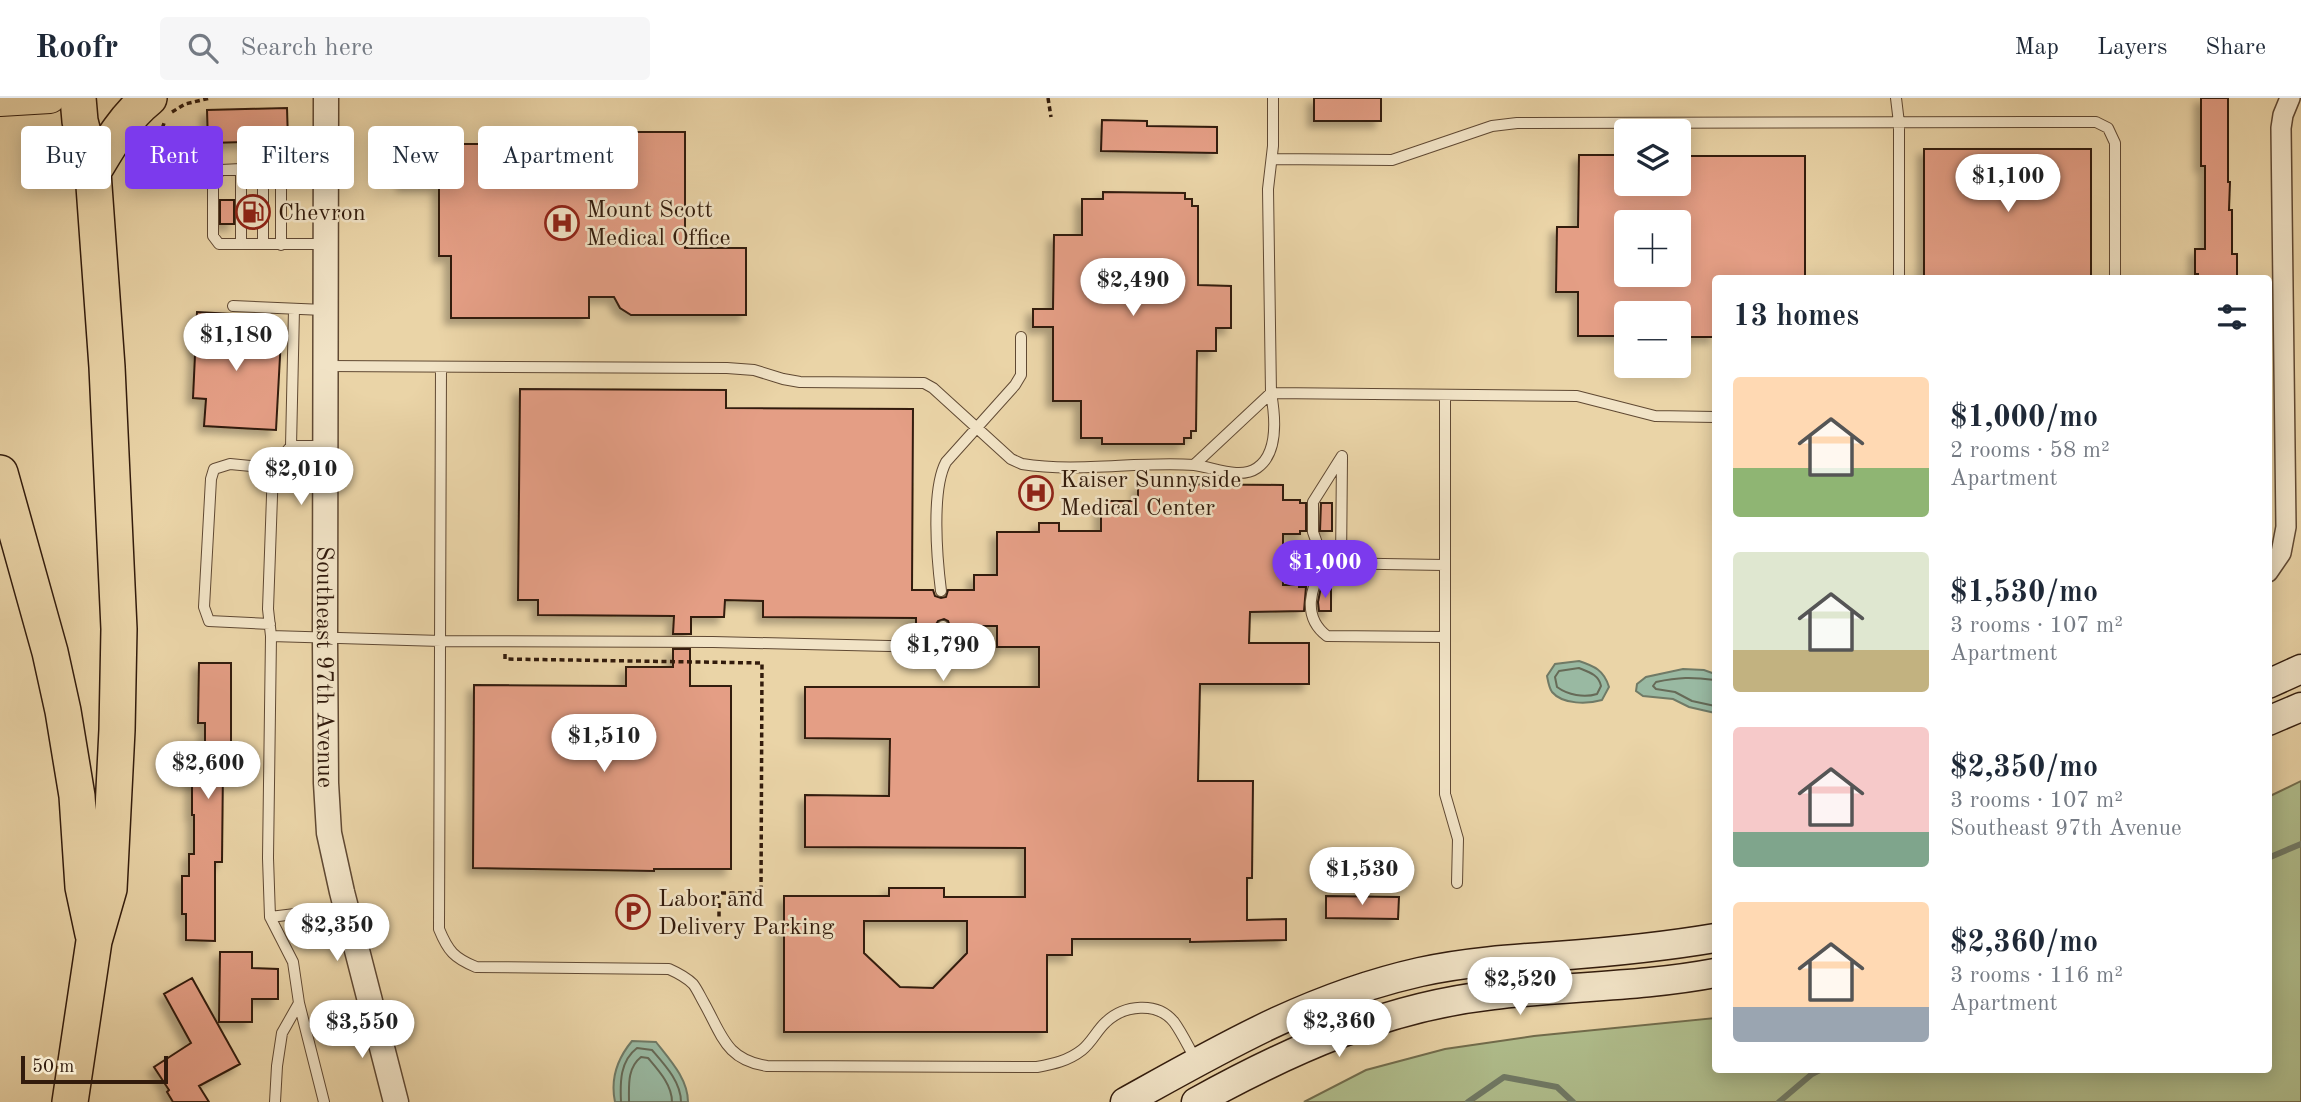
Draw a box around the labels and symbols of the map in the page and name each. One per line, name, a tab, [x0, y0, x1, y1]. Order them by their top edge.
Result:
pin: $1,100	[1951, 155, 2065, 214]
fuel station icon: Chevron	[234, 193, 272, 231]
place label: Mount Scott Medical Office	[586, 199, 731, 251]
place label: Chevron	[278, 202, 366, 226]
hospital icon: Mount Scott Medical Office	[543, 204, 581, 242]
pin: $2,490	[1076, 258, 1190, 318]
pin: $1,180	[179, 314, 293, 373]
pin: $2,010	[244, 448, 358, 507]
place label: Kaiser Sunnyside Medical Center	[1060, 469, 1241, 521]
hospital icon: Kaiser Sunnyside Medical Center	[1017, 474, 1055, 512]
pin: $1,000	[1268, 540, 1382, 600]
street label: Southeast 97th Avenue	[311, 546, 336, 788]
pin: $1,790	[886, 624, 1000, 683]
pin: $1,510	[547, 714, 661, 774]
pin: $2,600	[151, 742, 265, 801]
pin: $1,530	[1305, 848, 1419, 907]
place label: Labor and Delivery Parking	[658, 888, 834, 940]
parking icon: Labor and Delivery Parking	[614, 893, 652, 931]
pin: $2,350	[280, 904, 394, 963]
pin: $2,520	[1463, 958, 1577, 1017]
pin: $3,550	[305, 1000, 419, 1060]
pin: $2,360	[1282, 1000, 1396, 1059]
scale bar	[21, 1053, 168, 1085]

